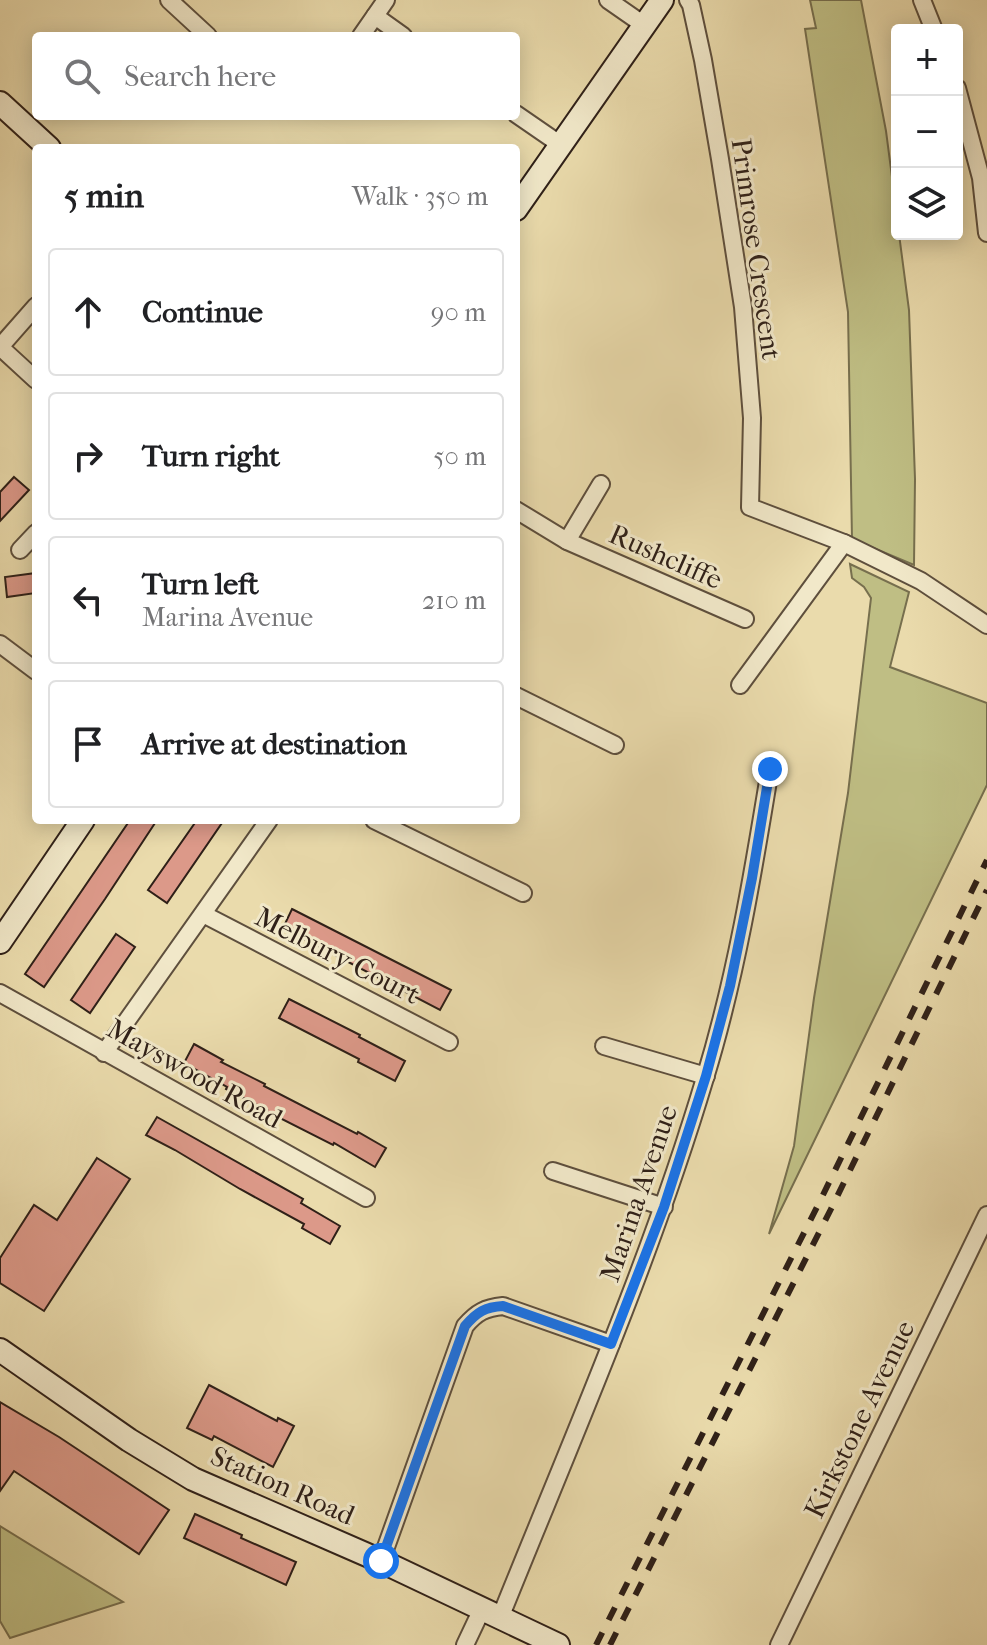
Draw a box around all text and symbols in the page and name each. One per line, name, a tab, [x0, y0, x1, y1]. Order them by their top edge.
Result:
map controls	[891, 24, 963, 240]
button: +	[891, 24, 963, 96]
search box	[32, 32, 520, 120]
icon: search	[60, 54, 104, 98]
text: Search here	[124, 59, 276, 94]
button: −	[891, 96, 963, 168]
street label: Primrose Crescent	[725, 136, 788, 362]
button: layers	[891, 168, 963, 240]
text: 5 min	[64, 176, 144, 216]
text: Walk · 350 m	[352, 181, 488, 212]
icon: ahead	[66, 290, 110, 334]
text: Continue	[142, 295, 263, 330]
text: 90 m	[431, 297, 486, 328]
icon: right	[66, 434, 110, 478]
text: Turn right	[142, 439, 280, 474]
text: 50 m	[433, 441, 486, 472]
street label: Rushcliffe	[604, 517, 728, 596]
text: Turn left	[142, 567, 259, 602]
icon: left	[66, 578, 110, 622]
text: 210 m	[422, 585, 486, 616]
text: Marina Avenue	[142, 602, 313, 633]
icon: arrive	[66, 722, 110, 766]
text: Arrive at destination	[142, 727, 407, 762]
route end	[752, 751, 788, 787]
street label: Melbury Court	[250, 900, 426, 1011]
street label: Mayswood Road	[101, 1012, 289, 1136]
street label: Marina Avenue	[593, 1101, 684, 1286]
street label: Kirkstone Avenue	[797, 1315, 922, 1523]
street label: Station Road	[206, 1439, 361, 1532]
route start	[363, 1543, 399, 1579]

